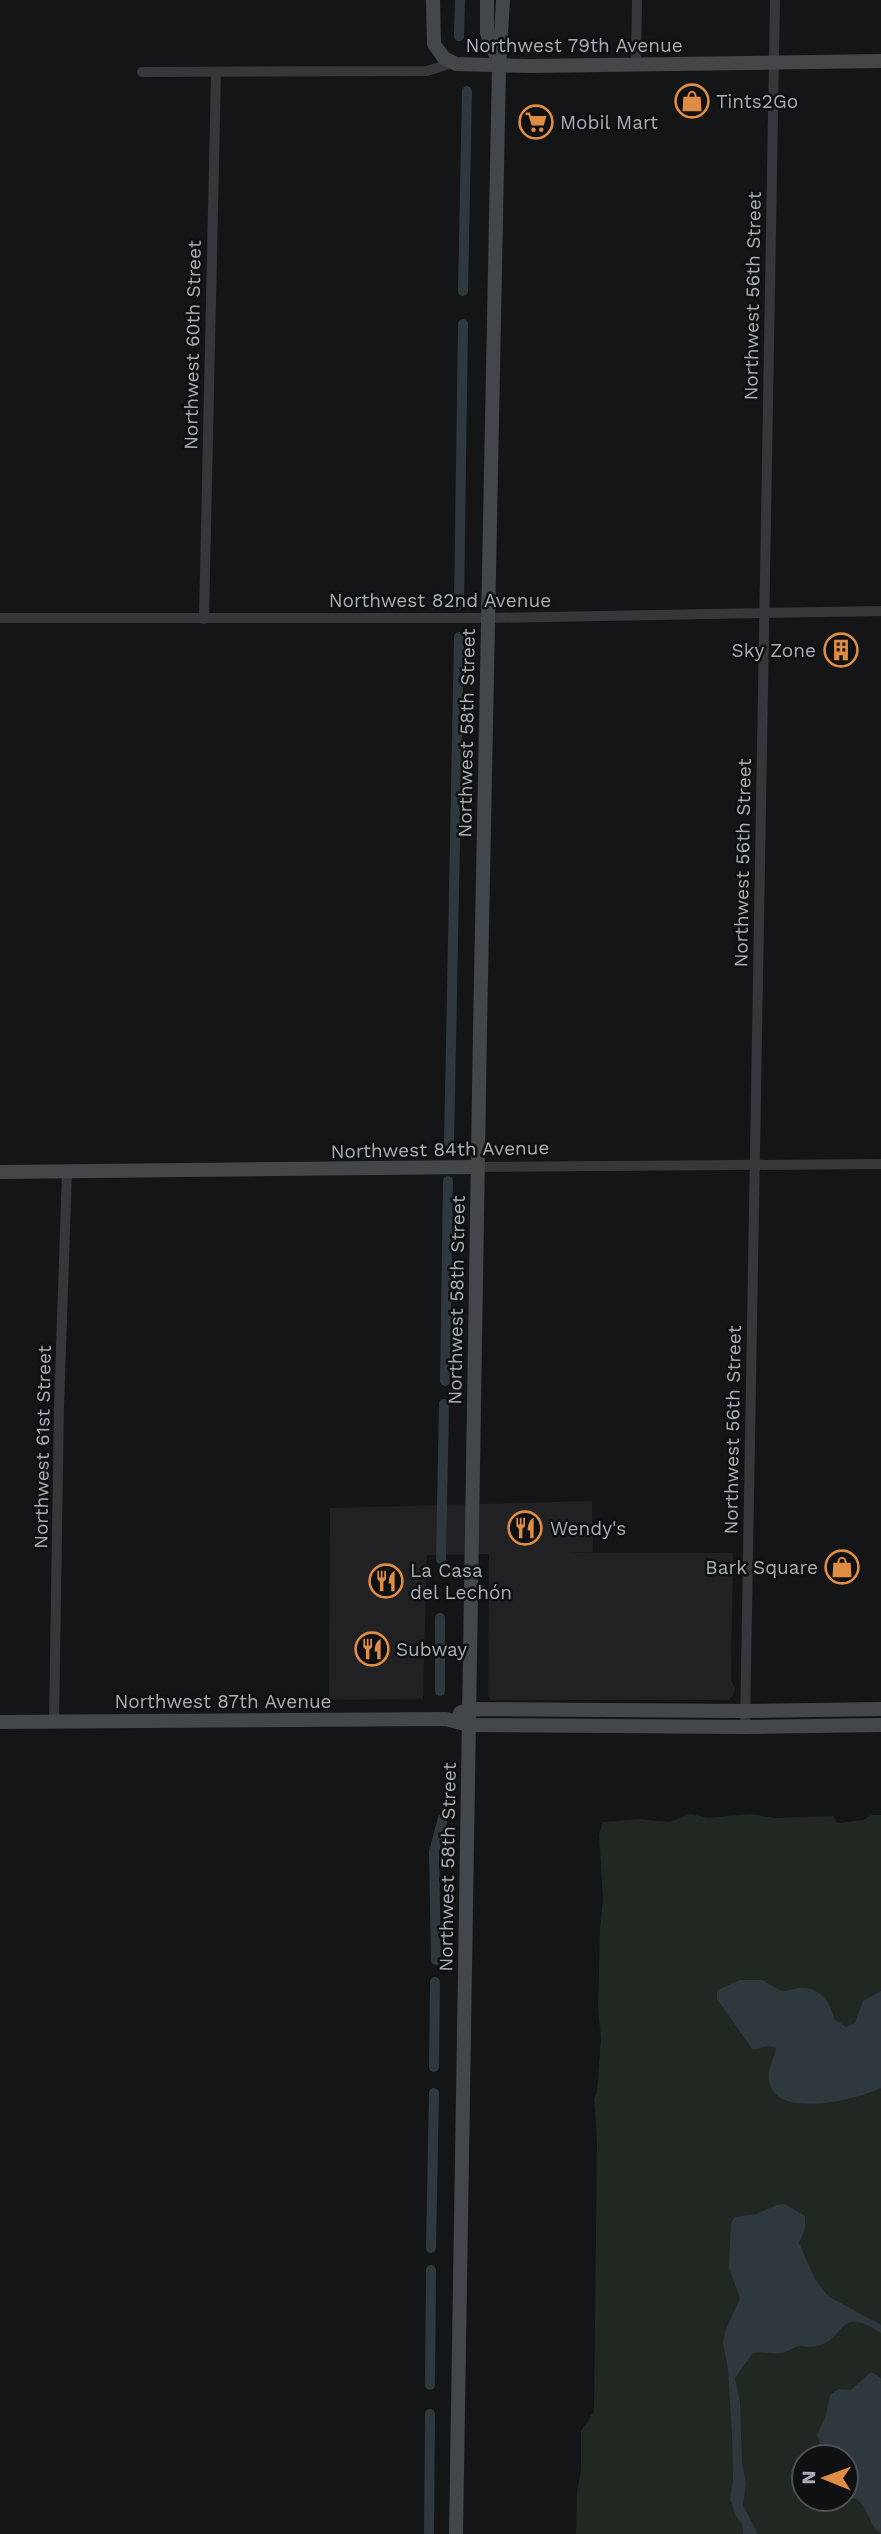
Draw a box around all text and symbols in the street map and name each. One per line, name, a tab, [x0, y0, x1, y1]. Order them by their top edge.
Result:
street label: Northwest 79th Avenue	[465, 34, 683, 57]
shop icon: Tints2Go	[673, 82, 711, 120]
place label: Tints2Go	[716, 90, 798, 113]
supermarket icon: Mobil Mart	[517, 103, 555, 141]
place label: Mobil Mart	[560, 111, 658, 134]
street label: Northwest 56th Street	[739, 191, 766, 401]
street label: Northwest 60th Street	[179, 240, 206, 450]
street label: Northwest 82nd Avenue	[329, 589, 551, 612]
street label: Northwest 58th Street	[453, 628, 480, 838]
building icon: Sky Zone	[822, 631, 860, 669]
place label: Sky Zone	[732, 639, 816, 662]
street label: Northwest 56th Street	[729, 758, 756, 968]
street label: Northwest 84th Avenue	[330, 1136, 550, 1163]
street label: Northwest 58th Street	[443, 1195, 470, 1405]
street label: Northwest 56th Street	[719, 1325, 746, 1535]
street label: Northwest 61st Street	[29, 1345, 56, 1549]
restaurant icon: Wendy's	[506, 1509, 544, 1547]
place label: Wendy's	[550, 1517, 626, 1540]
shop icon: Bark Square	[823, 1548, 861, 1586]
place label: Bark Square	[705, 1556, 818, 1579]
place label: La Casa del Lechón	[410, 1559, 512, 1604]
restaurant icon: La Casa del Lechón	[367, 1562, 405, 1600]
restaurant icon: Subway	[353, 1630, 391, 1668]
place label: Subway	[396, 1638, 467, 1661]
street label: Northwest 87th Avenue	[114, 1690, 332, 1713]
street label: Northwest 58th Street	[434, 1762, 461, 1972]
north arrow	[790, 2443, 860, 2513]
text: N	[797, 2470, 820, 2485]

